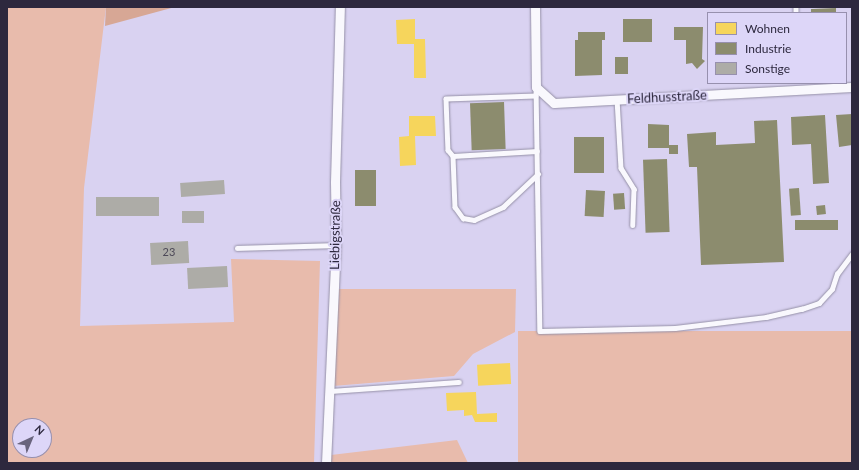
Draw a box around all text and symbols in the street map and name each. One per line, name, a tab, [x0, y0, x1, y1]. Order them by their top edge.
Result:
legend	[707, 12, 847, 84]
text: Wohnen	[745, 21, 790, 36]
text: Industrie	[745, 41, 791, 56]
text: Sonstige	[745, 61, 790, 76]
street label: Feldhusstraße	[627, 87, 707, 107]
street label: Liebigstraße	[327, 200, 343, 270]
house number: 23	[163, 245, 175, 259]
north arrow	[12, 418, 52, 458]
text: N	[32, 422, 48, 437]

